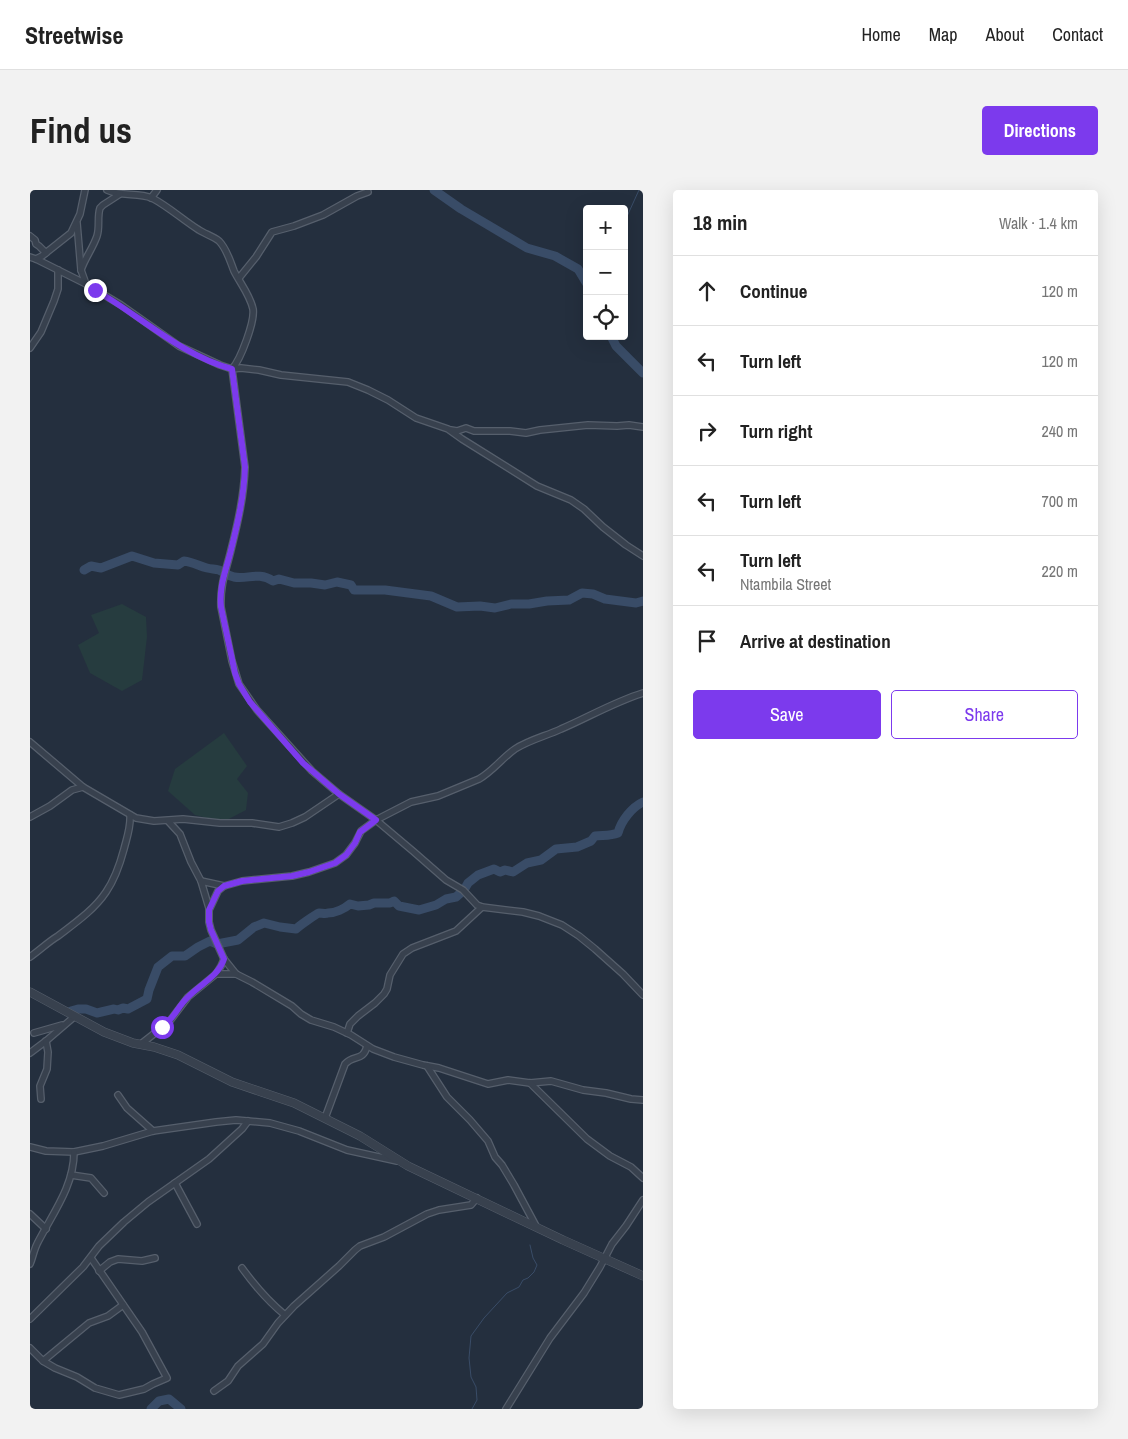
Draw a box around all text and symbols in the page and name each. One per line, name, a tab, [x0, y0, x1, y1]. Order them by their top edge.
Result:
text: Streetwise	[25, 19, 123, 51]
text: Home	[861, 22, 901, 47]
text: Map	[929, 22, 958, 47]
text: About	[986, 22, 1024, 47]
text: Contact	[1052, 22, 1103, 47]
button: Directions	[982, 106, 1098, 155]
text: Find us	[30, 107, 132, 154]
map controls	[583, 205, 628, 340]
button: +	[583, 205, 628, 250]
text: 18 min	[693, 208, 748, 237]
text: Walk · 1.4 km	[999, 212, 1078, 234]
button: −	[583, 250, 628, 295]
icon: ahead	[693, 277, 721, 305]
text: Continue	[740, 278, 808, 304]
route end	[84, 279, 107, 302]
text: 120 m	[1042, 280, 1078, 302]
button: locate	[583, 295, 628, 340]
icon: left	[693, 347, 721, 375]
text: Turn left	[740, 348, 801, 374]
text: 120 m	[1042, 350, 1078, 372]
icon: right	[693, 417, 721, 445]
text: Turn right	[740, 418, 812, 444]
text: 240 m	[1042, 420, 1078, 442]
icon: left	[693, 487, 721, 515]
text: Turn left	[740, 488, 801, 514]
text: 700 m	[1042, 490, 1078, 512]
text: Turn left	[740, 547, 801, 573]
icon: left	[693, 557, 721, 585]
text: 220 m	[1042, 560, 1078, 582]
text: Ntambila Street	[740, 573, 831, 595]
icon: arrive	[693, 627, 721, 655]
text: Arrive at destination	[740, 628, 891, 654]
button: Save	[693, 690, 881, 739]
button: Share	[891, 690, 1078, 739]
route start	[151, 1016, 174, 1039]

